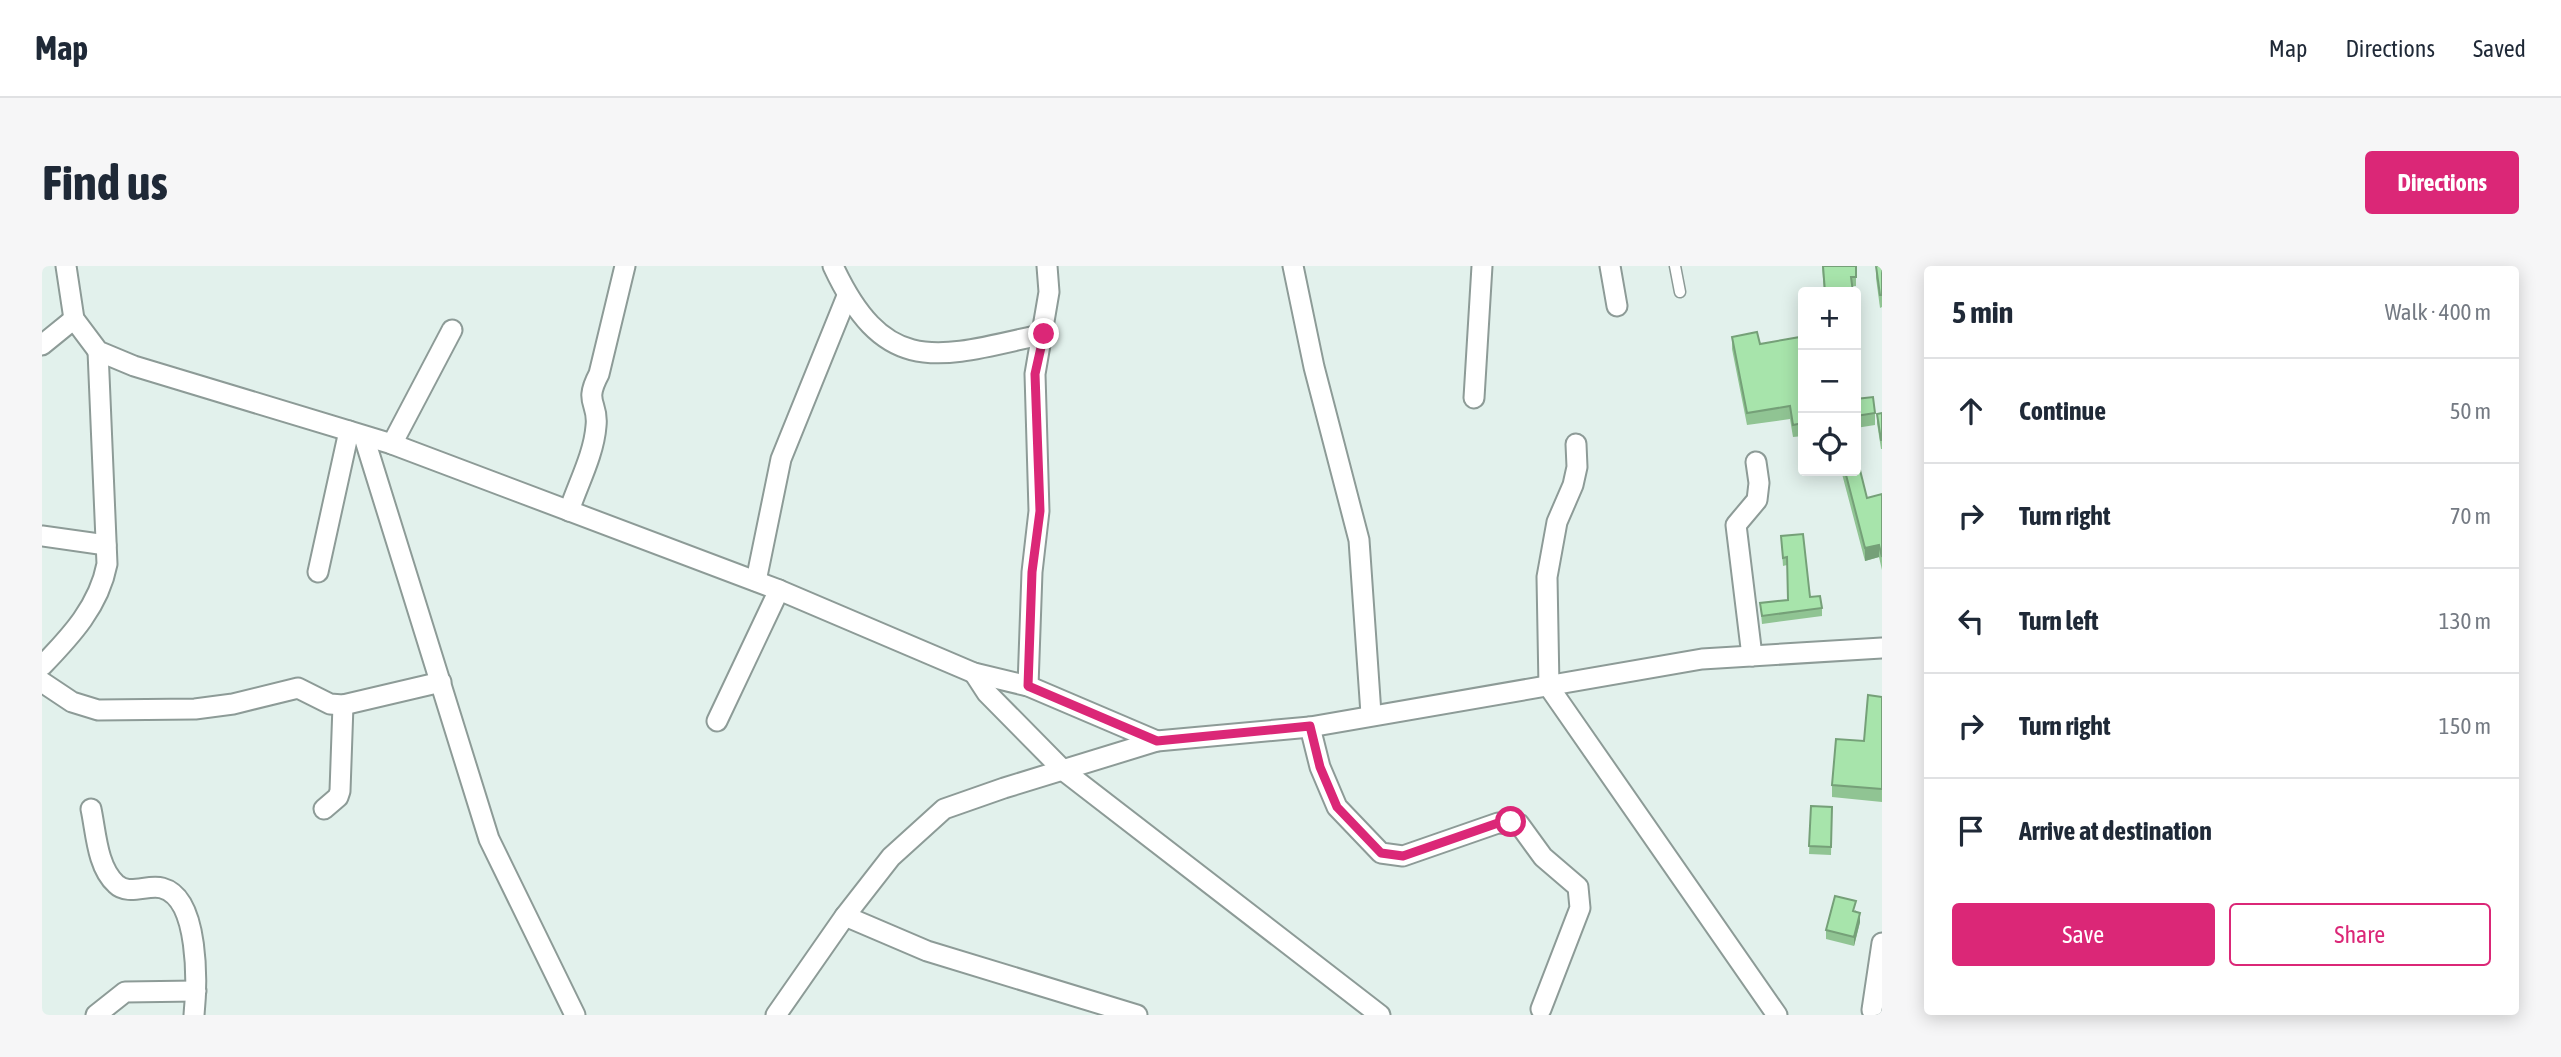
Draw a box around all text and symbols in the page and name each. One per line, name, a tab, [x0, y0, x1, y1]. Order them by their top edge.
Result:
text: Map	[35, 29, 88, 67]
text: Map	[2269, 35, 2307, 62]
text: Directions	[2345, 35, 2435, 62]
text: Saved	[2473, 35, 2526, 62]
button: Directions	[2365, 151, 2519, 214]
text: Find us	[42, 154, 168, 210]
map controls	[1798, 287, 1861, 476]
button: +	[1798, 287, 1861, 350]
text: 5 min	[1952, 295, 2013, 329]
text: Walk · 400 m	[2385, 299, 2491, 325]
route end	[1028, 318, 1059, 349]
button: −	[1798, 350, 1861, 413]
icon: ahead	[1952, 392, 1990, 430]
text: Continue	[2019, 396, 2106, 426]
text: 50 m	[2450, 398, 2491, 424]
button: locate	[1798, 413, 1861, 476]
icon: right	[1952, 497, 1990, 535]
text: Turn right	[2019, 501, 2110, 531]
text: 70 m	[2450, 503, 2491, 529]
icon: left	[1952, 602, 1990, 640]
text: Turn left	[2019, 606, 2099, 636]
text: 130 m	[2439, 608, 2491, 634]
icon: right	[1952, 707, 1990, 745]
text: Turn right	[2019, 711, 2110, 741]
text: 150 m	[2439, 713, 2491, 739]
route start	[1495, 806, 1526, 837]
icon: arrive	[1952, 812, 1990, 850]
text: Arrive at destination	[2019, 816, 2212, 846]
button: Save	[1952, 903, 2215, 966]
button: Share	[2229, 903, 2491, 966]

